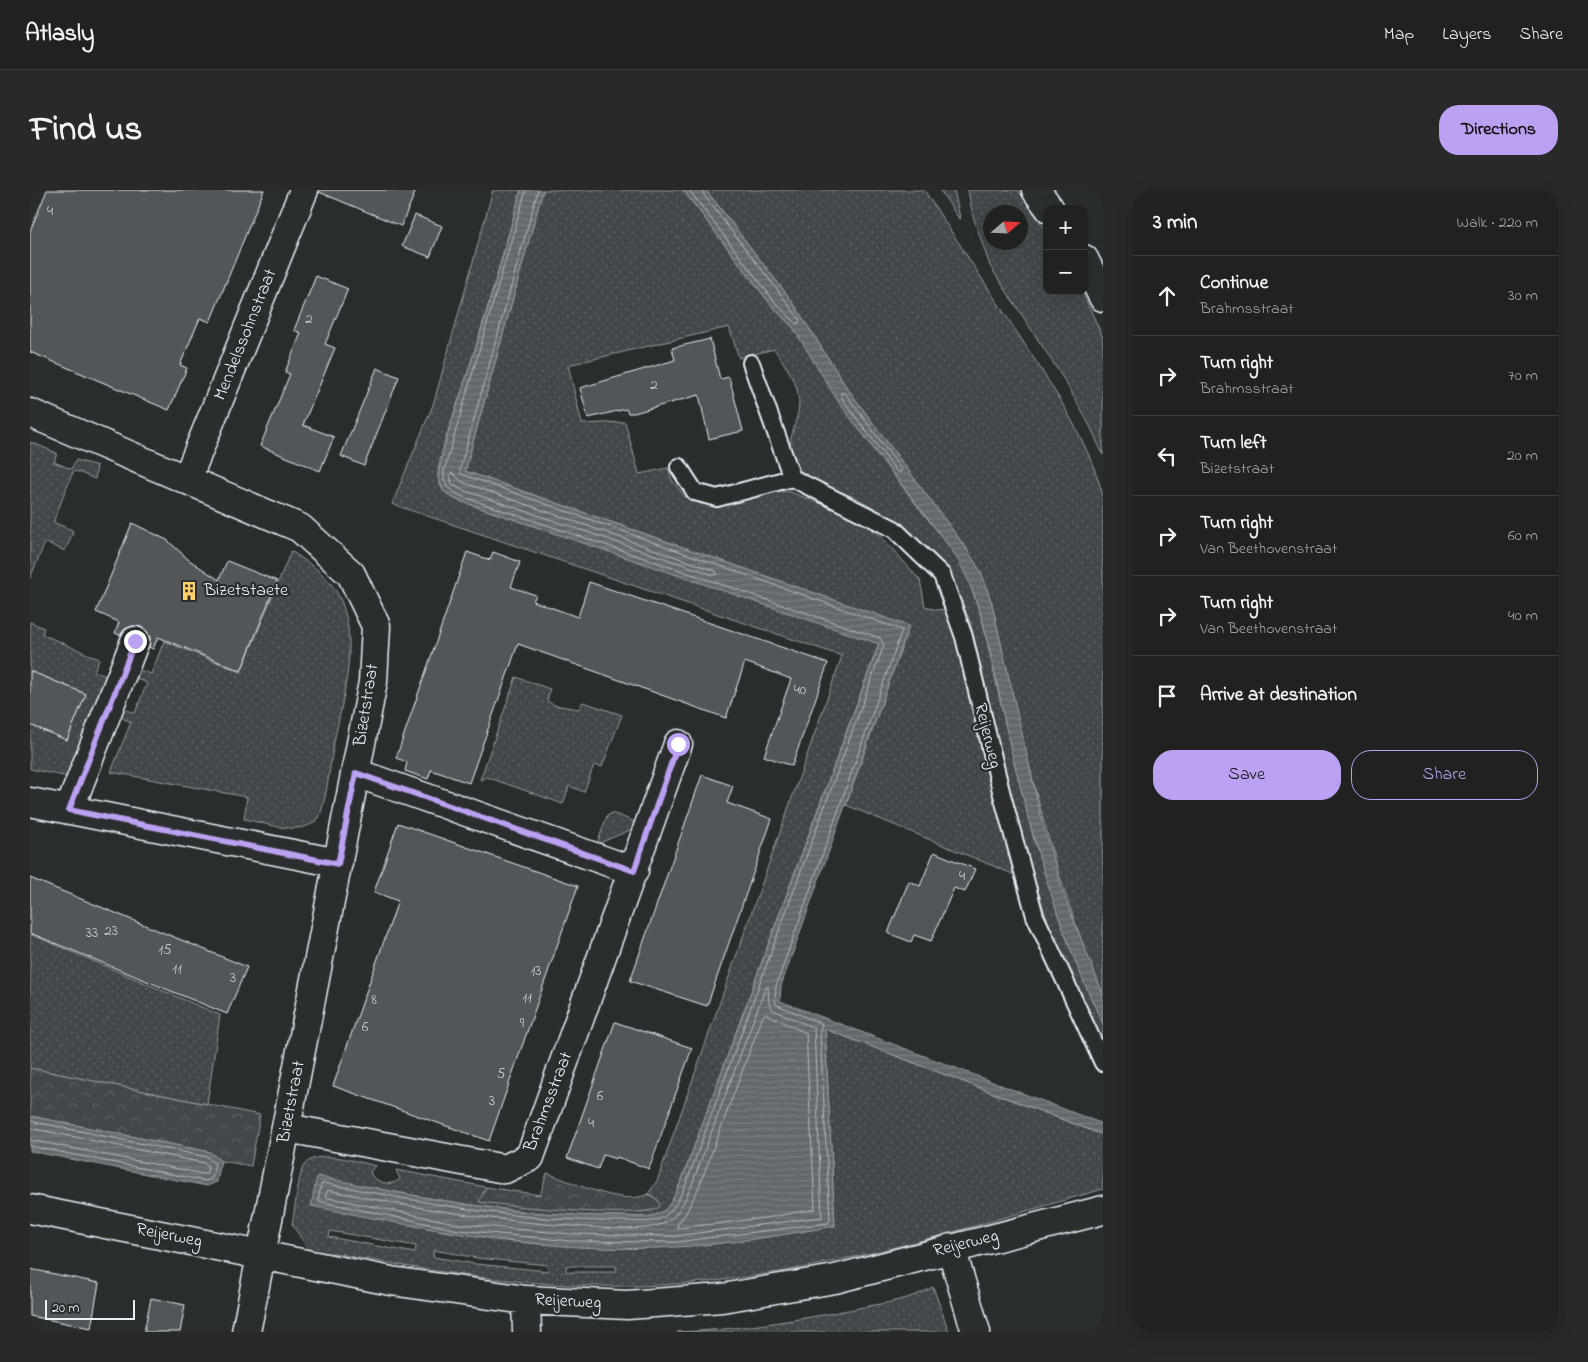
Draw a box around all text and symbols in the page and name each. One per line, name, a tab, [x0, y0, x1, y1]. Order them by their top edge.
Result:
text: Atlasly	[25, 17, 94, 52]
text: Map	[1384, 22, 1414, 48]
text: Layers	[1442, 22, 1492, 48]
text: Share	[1520, 22, 1563, 48]
text: Find us	[30, 105, 142, 156]
button: Directions	[1439, 105, 1558, 155]
house number: 4	[47, 200, 53, 222]
north arrow	[983, 205, 1028, 250]
map controls	[1043, 205, 1088, 295]
button: +	[1043, 205, 1088, 250]
text: 3 min	[1153, 208, 1197, 238]
text: Walk · 220 m	[1457, 211, 1538, 235]
button: −	[1043, 250, 1088, 295]
street label: Mendelssohnstraat	[208, 265, 284, 405]
text: Continue	[1200, 270, 1268, 297]
icon: ahead	[1153, 282, 1181, 310]
text: 30 m	[1508, 284, 1538, 308]
text: Brahmsstraat	[1200, 297, 1294, 321]
house number: 2	[305, 308, 313, 330]
text: Turn right	[1200, 350, 1273, 377]
icon: right	[1153, 362, 1181, 390]
text: 70 m	[1508, 364, 1538, 388]
house number: 2	[650, 374, 658, 396]
text: Brahmsstraat	[1200, 377, 1294, 401]
text: Turn left	[1200, 430, 1267, 457]
icon: left	[1153, 442, 1181, 470]
text: 20 m	[1507, 444, 1538, 468]
text: Bizetstraat	[1200, 457, 1274, 481]
text: Turn right	[1200, 510, 1273, 537]
icon: right	[1153, 522, 1181, 550]
text: 60 m	[1508, 524, 1538, 548]
text: Van Beethovenstraat	[1200, 537, 1337, 561]
place label: Bizetstaete	[203, 578, 289, 604]
building icon: Bizetstaete	[178, 580, 200, 602]
text: Turn right	[1200, 590, 1273, 617]
icon: right	[1153, 602, 1181, 630]
text: 40 m	[1508, 604, 1538, 628]
text: Van Beethovenstraat	[1200, 617, 1337, 641]
route end	[124, 630, 147, 653]
street label: Bizetstraat	[347, 662, 386, 749]
house number: 40	[794, 679, 807, 701]
icon: arrive	[1153, 682, 1181, 710]
text: Arrive at destination	[1200, 682, 1357, 709]
street label: Reijerweg	[965, 701, 1008, 772]
route start	[667, 733, 690, 756]
button: Save	[1153, 750, 1341, 800]
button: Share	[1351, 750, 1538, 800]
house number: 4	[959, 865, 965, 887]
house number: 23	[104, 920, 118, 942]
house number: 33	[86, 922, 98, 944]
house number: 15	[158, 939, 172, 961]
house number: 11	[172, 958, 182, 980]
house number: 13	[531, 960, 541, 982]
house number: 3	[230, 967, 236, 989]
house number: 11	[522, 987, 532, 1009]
house number: 8	[371, 989, 377, 1011]
house number: 9	[520, 1012, 525, 1034]
house number: 6	[362, 1016, 369, 1038]
street label: Brahmsstraat	[518, 1048, 580, 1157]
street label: Bizetstraat	[271, 1059, 313, 1146]
house number: 5	[497, 1063, 506, 1085]
house number: 6	[597, 1085, 604, 1107]
house number: 3	[489, 1090, 495, 1112]
house number: 4	[588, 1112, 594, 1134]
street label: Reijerweg	[134, 1217, 204, 1256]
street label: Reijerweg	[931, 1223, 1002, 1266]
street label: Reijerweg	[534, 1287, 602, 1318]
scale bar	[45, 1297, 135, 1320]
text: 20 m	[52, 1298, 79, 1319]

